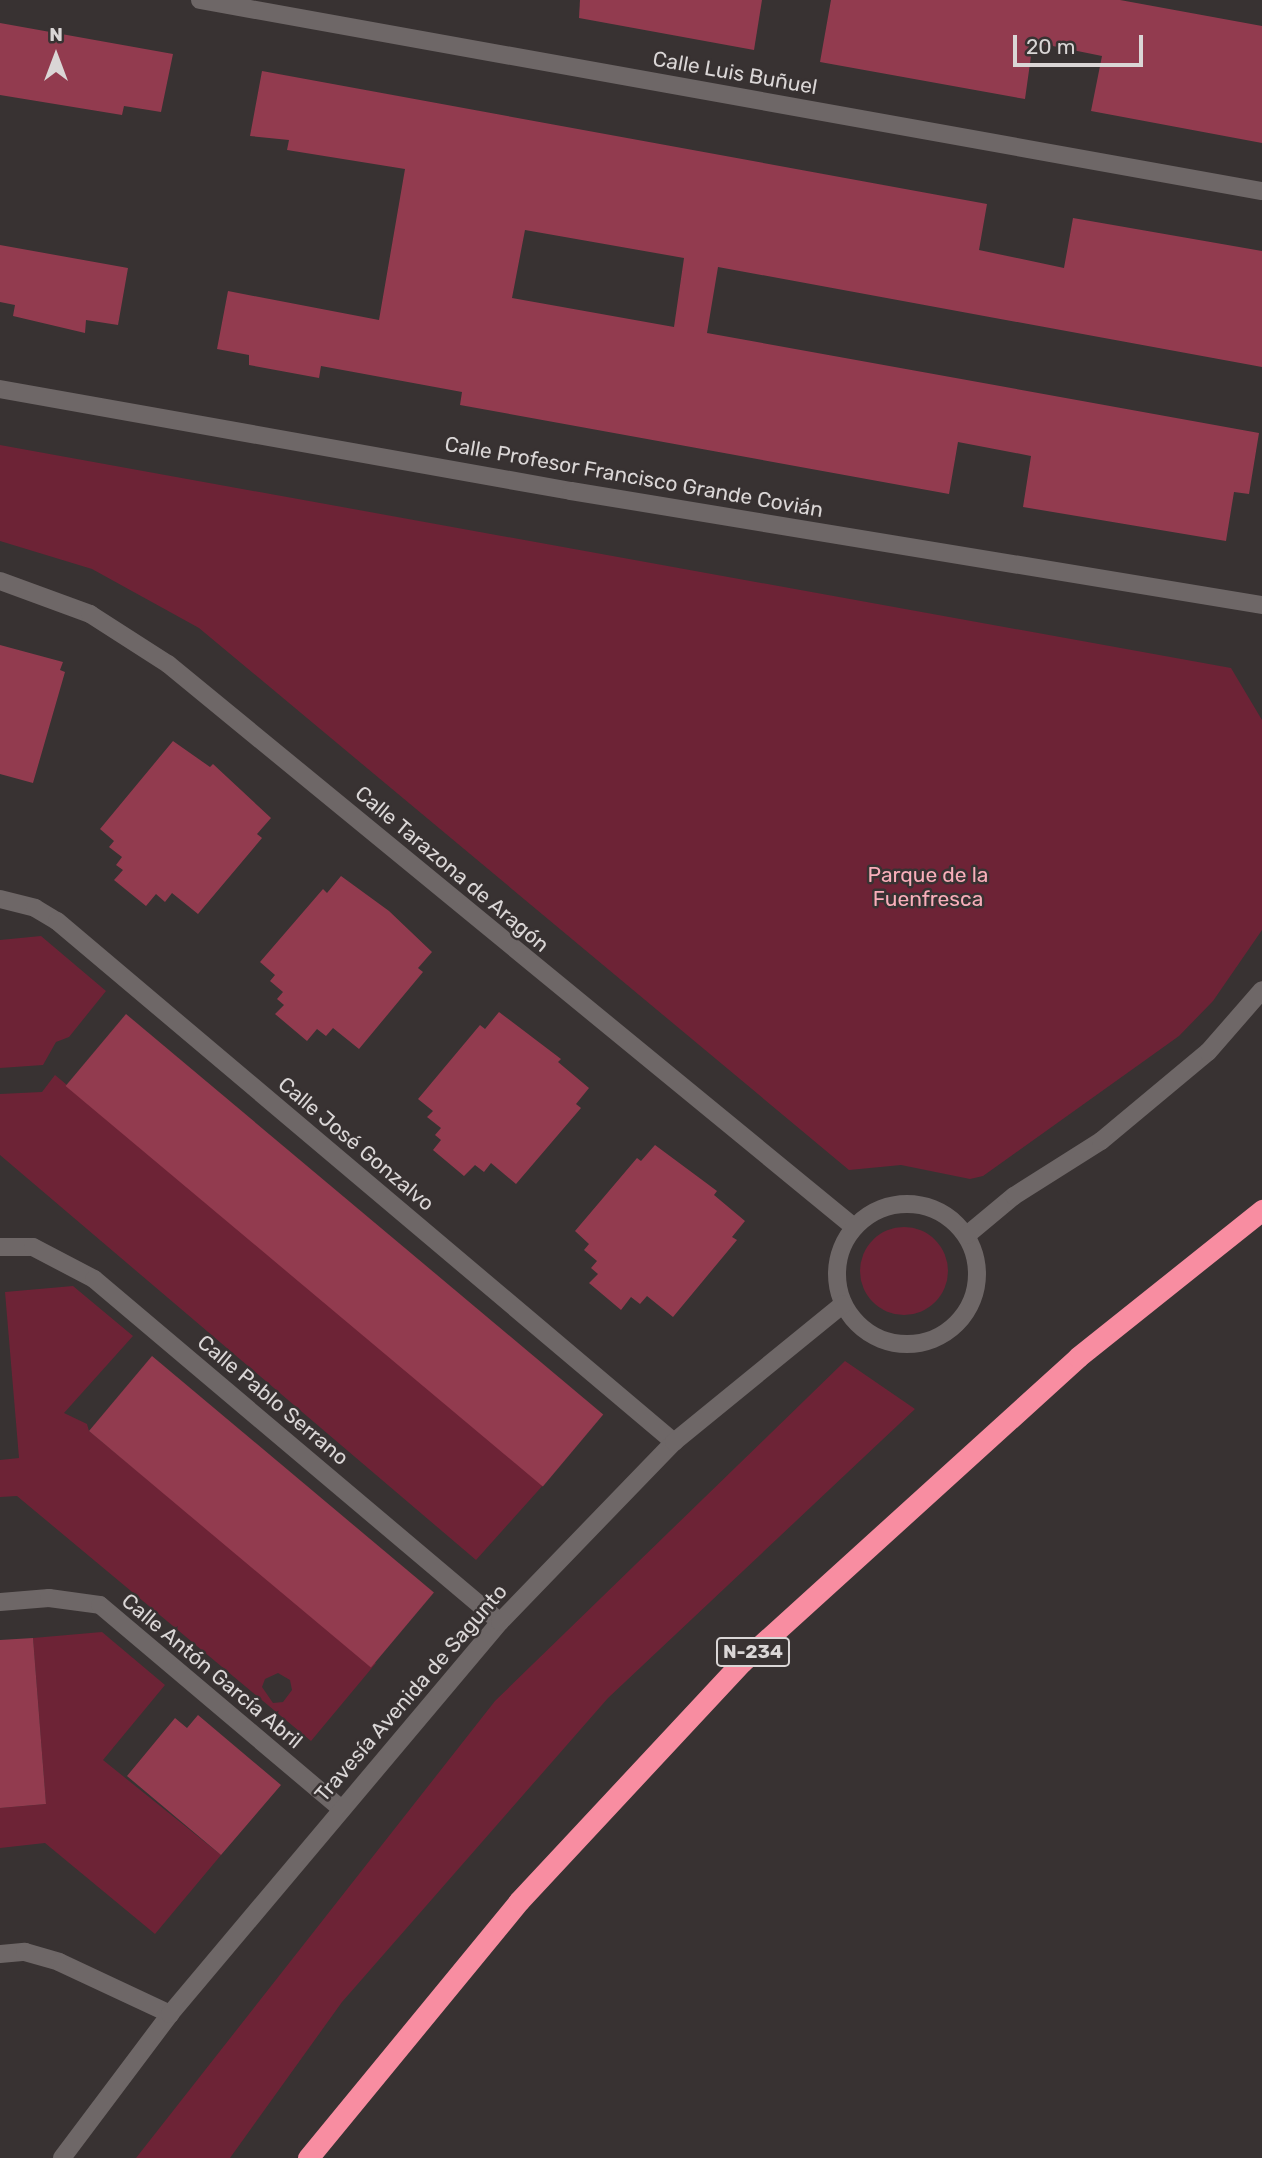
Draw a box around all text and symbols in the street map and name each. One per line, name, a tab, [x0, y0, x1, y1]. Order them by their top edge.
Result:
north arrow	[21, 21, 91, 91]
scale bar	[1017, 21, 1146, 65]
text: N	[49, 23, 63, 46]
text: 20 m	[1026, 34, 1075, 59]
street label: Calle Luis Buñuel	[651, 46, 819, 100]
street label: Calle Profesor Francisco Grande Covián	[443, 431, 825, 523]
street label: Calle Tarazona de Aragón	[350, 780, 554, 958]
park label: Parque de la Fuenfresca	[868, 862, 988, 912]
street label: Calle José Gonzalvo	[273, 1072, 439, 1216]
street label: Calle Pablo Serrano	[192, 1329, 354, 1471]
street label: Travesía Avenida de Sagunto	[309, 1579, 513, 1807]
street label: Calle Antón García Abril	[116, 1588, 308, 1754]
road number: N-234	[714, 1636, 792, 1668]

